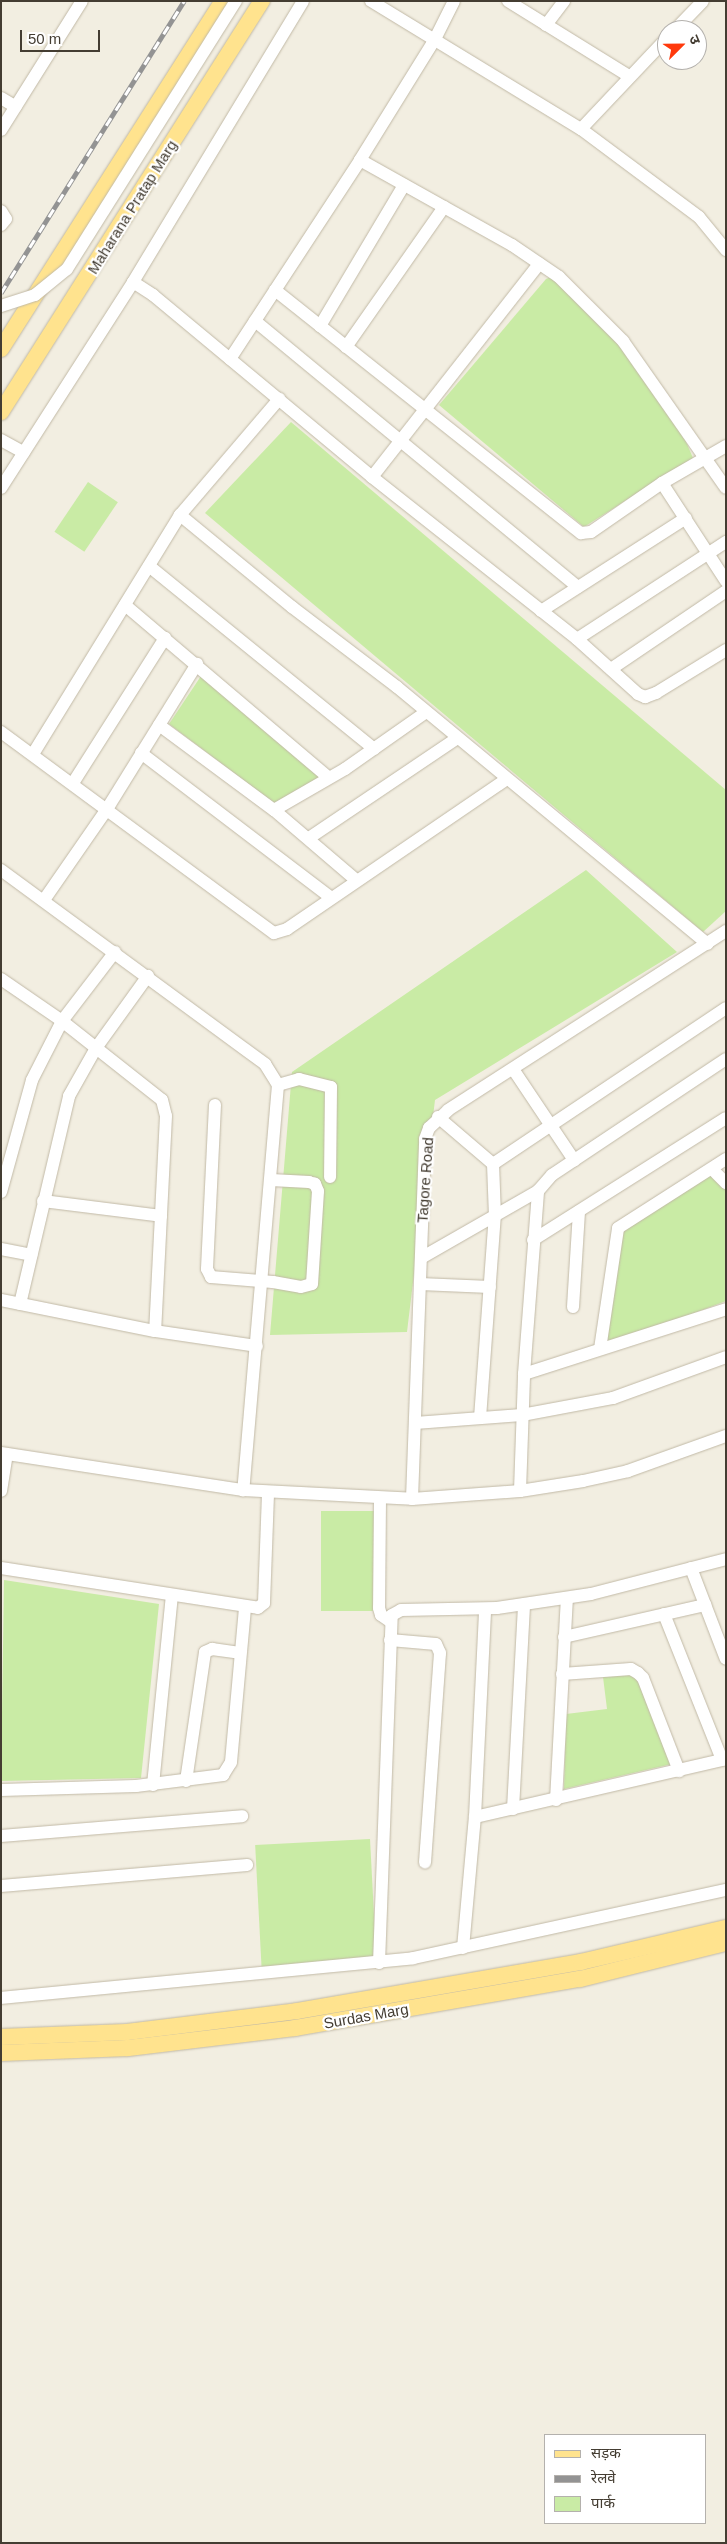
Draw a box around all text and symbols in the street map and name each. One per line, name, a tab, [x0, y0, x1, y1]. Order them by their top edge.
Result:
scale bar	[22, 20, 102, 52]
north arrow	[657, 20, 707, 70]
text: 50 m	[28, 30, 61, 47]
text: उ	[686, 33, 704, 46]
street label: Maharana Pratap Marg	[83, 137, 181, 277]
street label: Tagore Road	[413, 1137, 437, 1223]
street label: Surdas Marg	[322, 2000, 410, 2032]
legend	[544, 2434, 707, 2524]
text: सड़क	[591, 2444, 621, 2461]
text: रेलवे	[591, 2469, 616, 2486]
text: पार्क	[591, 2494, 615, 2511]

